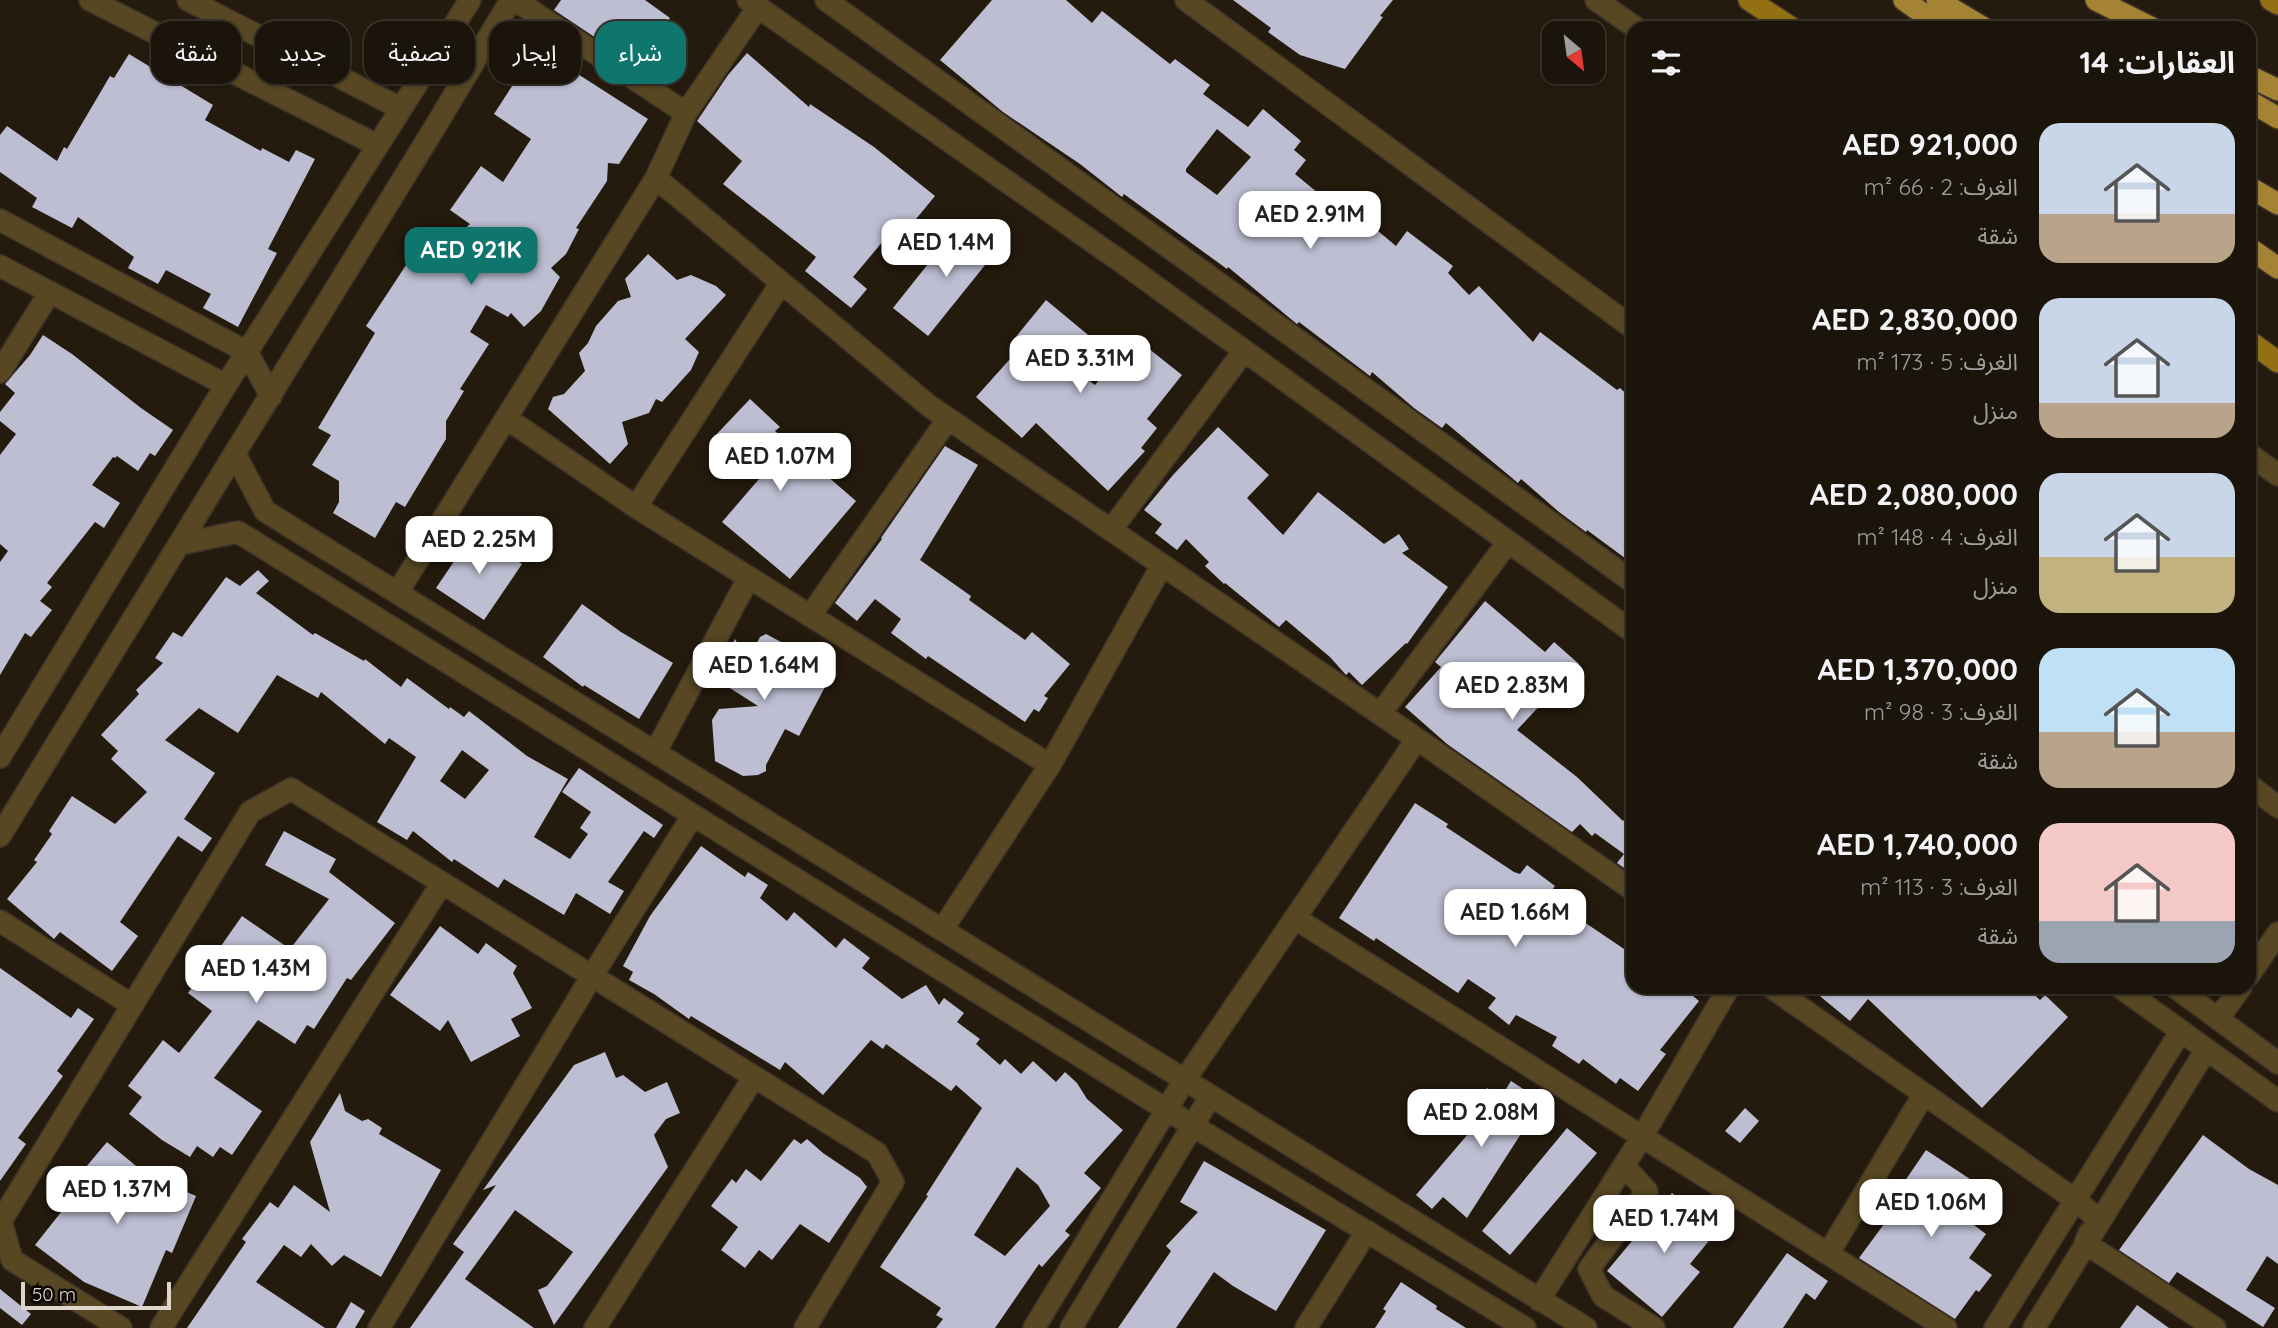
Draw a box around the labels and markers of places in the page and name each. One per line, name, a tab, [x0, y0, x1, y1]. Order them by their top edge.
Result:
pin: AED 2.91M	[1230, 191, 1390, 251]
pin: AED 1.4M	[874, 219, 1018, 279]
pin: AED 921K	[399, 228, 543, 287]
pin: AED 3.31M	[1000, 336, 1160, 395]
pin: AED 1.07M	[700, 434, 860, 493]
pin: AED 2.25M	[399, 516, 559, 576]
pin: AED 1.64M	[684, 642, 844, 702]
pin: AED 2.83M	[1432, 662, 1592, 722]
pin: AED 1.66M	[1435, 890, 1595, 949]
pin: AED 1.43M	[176, 946, 336, 1005]
pin: AED 2.08M	[1401, 1090, 1561, 1149]
pin: AED 1.37M	[37, 1166, 197, 1226]
pin: AED 1.06M	[1851, 1180, 2011, 1239]
pin: AED 1.74M	[1584, 1196, 1744, 1255]

